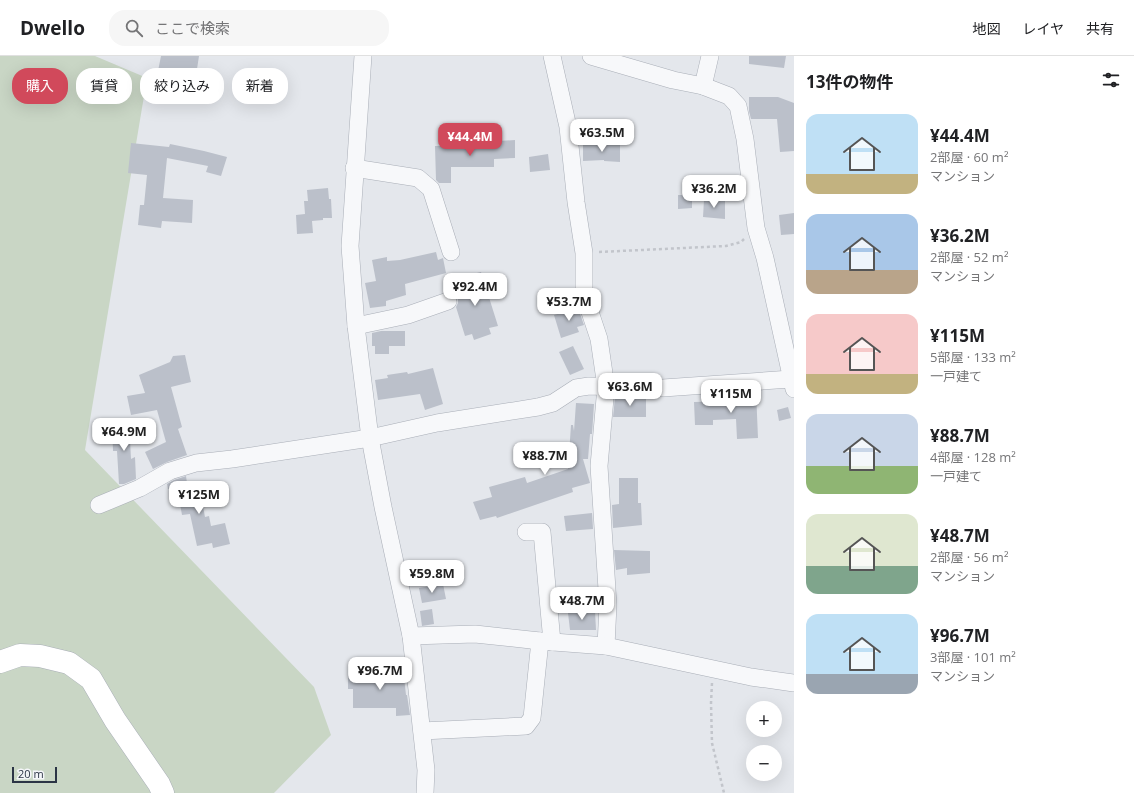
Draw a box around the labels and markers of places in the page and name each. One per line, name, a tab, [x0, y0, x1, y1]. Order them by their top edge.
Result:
pin: ¥63.5M	[569, 119, 635, 153]
pin: ¥44.4M	[437, 123, 503, 157]
pin: ¥36.2M	[681, 175, 747, 209]
pin: ¥92.4M	[442, 273, 508, 307]
pin: ¥53.7M	[536, 288, 602, 322]
pin: ¥63.6M	[597, 373, 663, 407]
pin: ¥115M	[703, 380, 759, 414]
pin: ¥64.9M	[91, 418, 157, 452]
pin: ¥88.7M	[512, 442, 578, 476]
pin: ¥125M	[171, 481, 227, 515]
pin: ¥59.8M	[399, 560, 465, 594]
pin: ¥48.7M	[549, 587, 615, 621]
pin: ¥96.7M	[347, 657, 413, 691]

